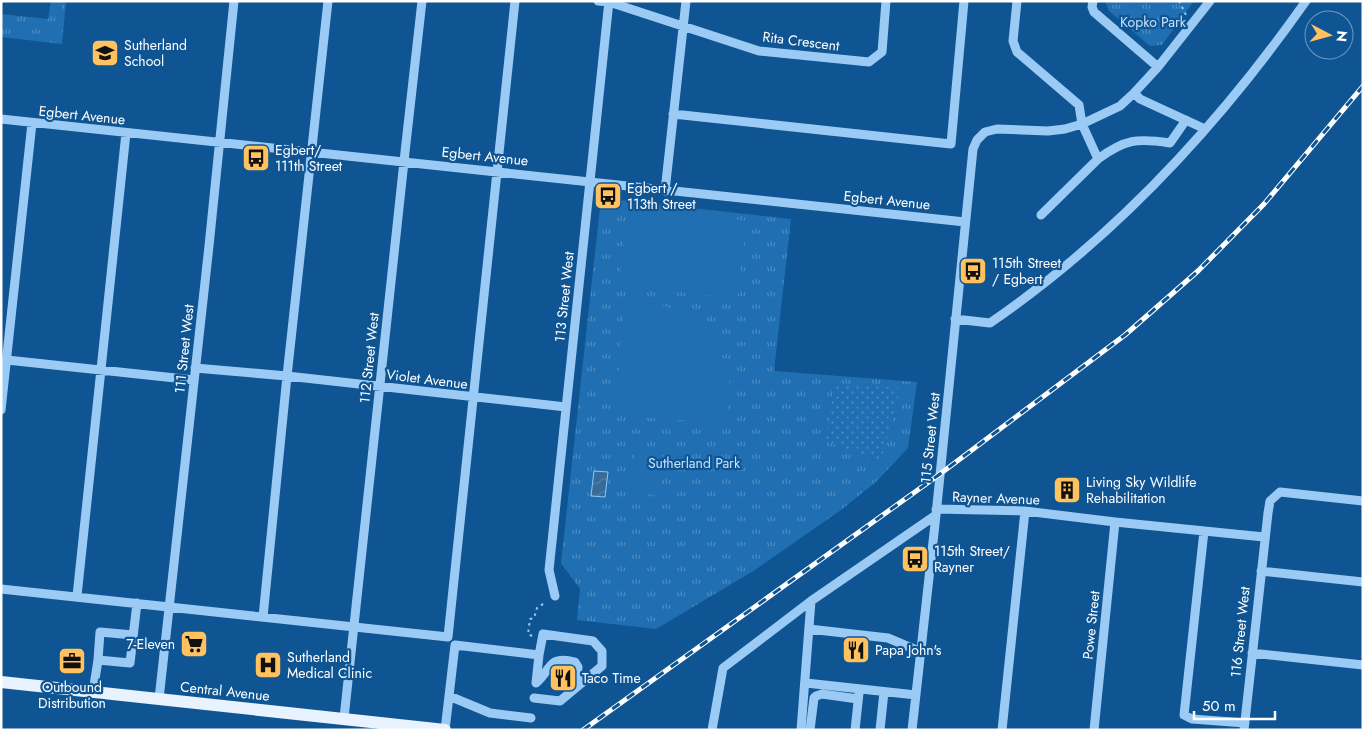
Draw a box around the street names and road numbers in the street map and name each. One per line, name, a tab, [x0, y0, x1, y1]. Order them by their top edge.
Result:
street label: Rita Crescent	[761, 26, 841, 56]
street label: Egbert Avenue	[38, 101, 126, 129]
street label: Egbert Avenue	[441, 142, 529, 170]
street label: Egbert Avenue	[843, 186, 931, 214]
street label: 113 Street West	[549, 250, 579, 343]
street label: 111 Street West	[169, 303, 199, 395]
street label: 112 Street West	[354, 311, 384, 404]
street label: Violet Avenue	[385, 364, 469, 394]
street label: 115 Street West	[915, 391, 945, 484]
street label: Rayner Avenue	[952, 486, 1040, 510]
street label: 116 Street West	[1225, 585, 1255, 679]
street label: Powe Street	[1077, 589, 1105, 660]
street label: Central Avenue	[179, 676, 271, 706]

